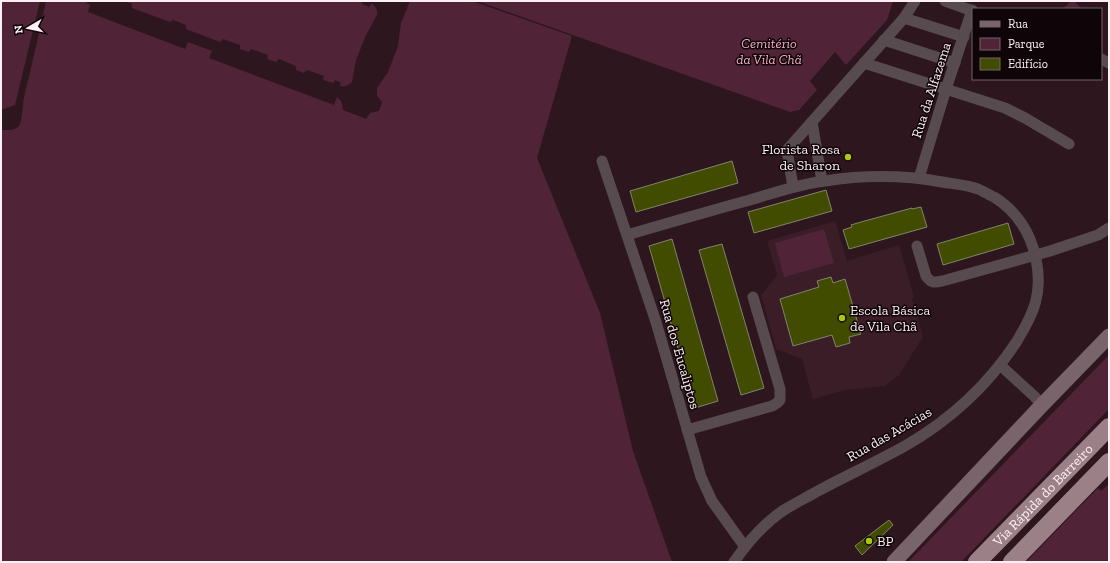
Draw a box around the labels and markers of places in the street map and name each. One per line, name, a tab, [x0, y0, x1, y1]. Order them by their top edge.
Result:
place label: Florista Rosa de Sharon	[762, 141, 840, 174]
marker: Florista Rosa de Sharon	[843, 152, 853, 162]
place label: Escola Básica de Vila Chã	[850, 302, 930, 335]
marker: Escola Básica de Vila Chã	[837, 313, 847, 323]
place label: BP	[877, 533, 894, 550]
marker: BP	[864, 536, 874, 546]

